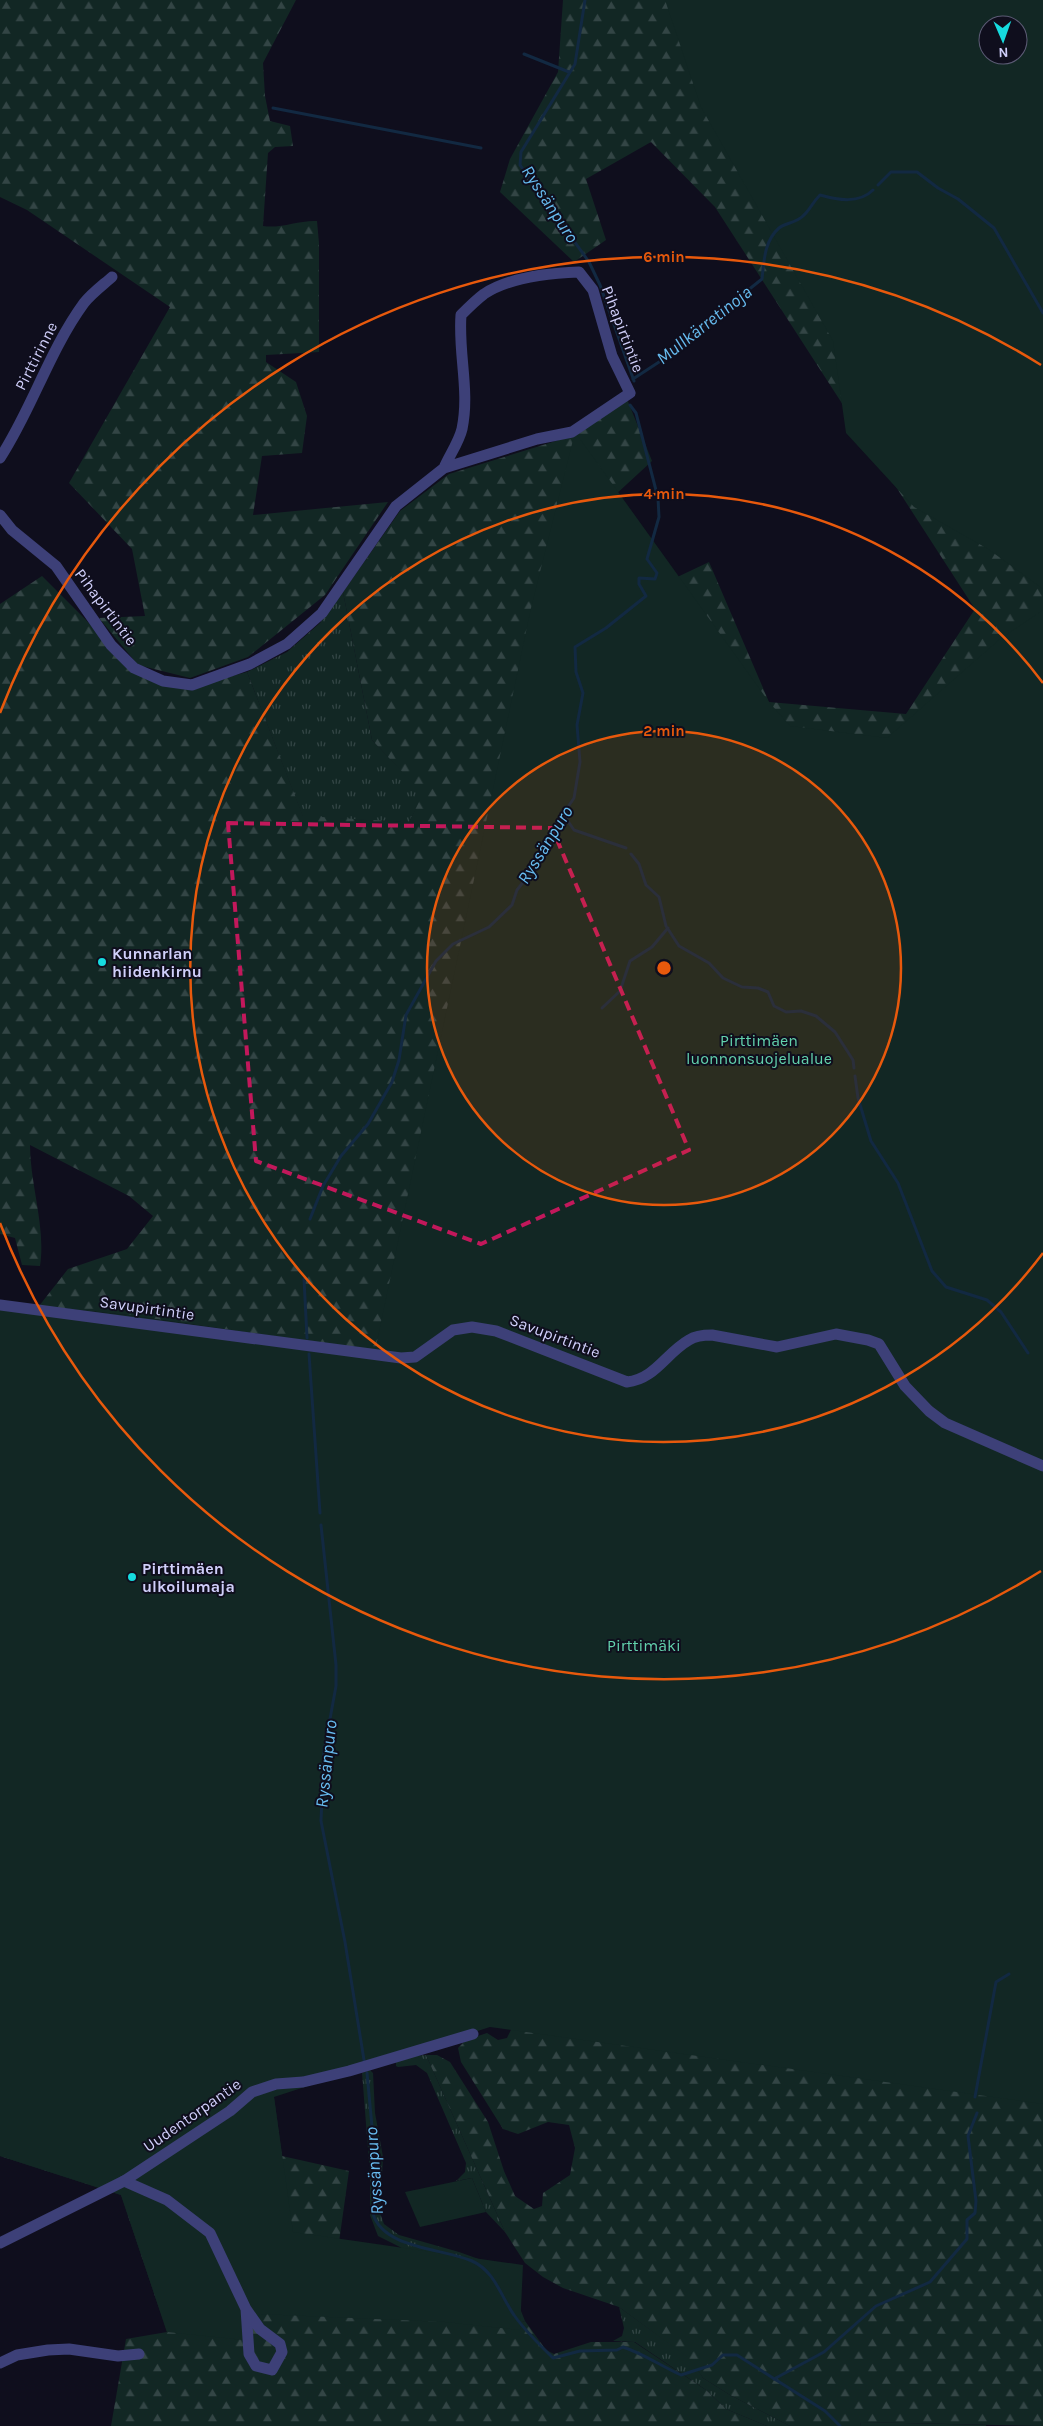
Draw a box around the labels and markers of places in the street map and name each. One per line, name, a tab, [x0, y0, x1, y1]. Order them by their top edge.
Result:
place label: Kunnarlan hiidenkirnu	[112, 944, 202, 981]
marker: Kunnarlan hiidenkirnu	[96, 956, 108, 968]
centre of rings	[655, 959, 673, 977]
place label: Pirttimäen ulkoilumaja	[142, 1559, 235, 1596]
marker: Pirttimäen ulkoilumaja	[126, 1571, 138, 1583]

